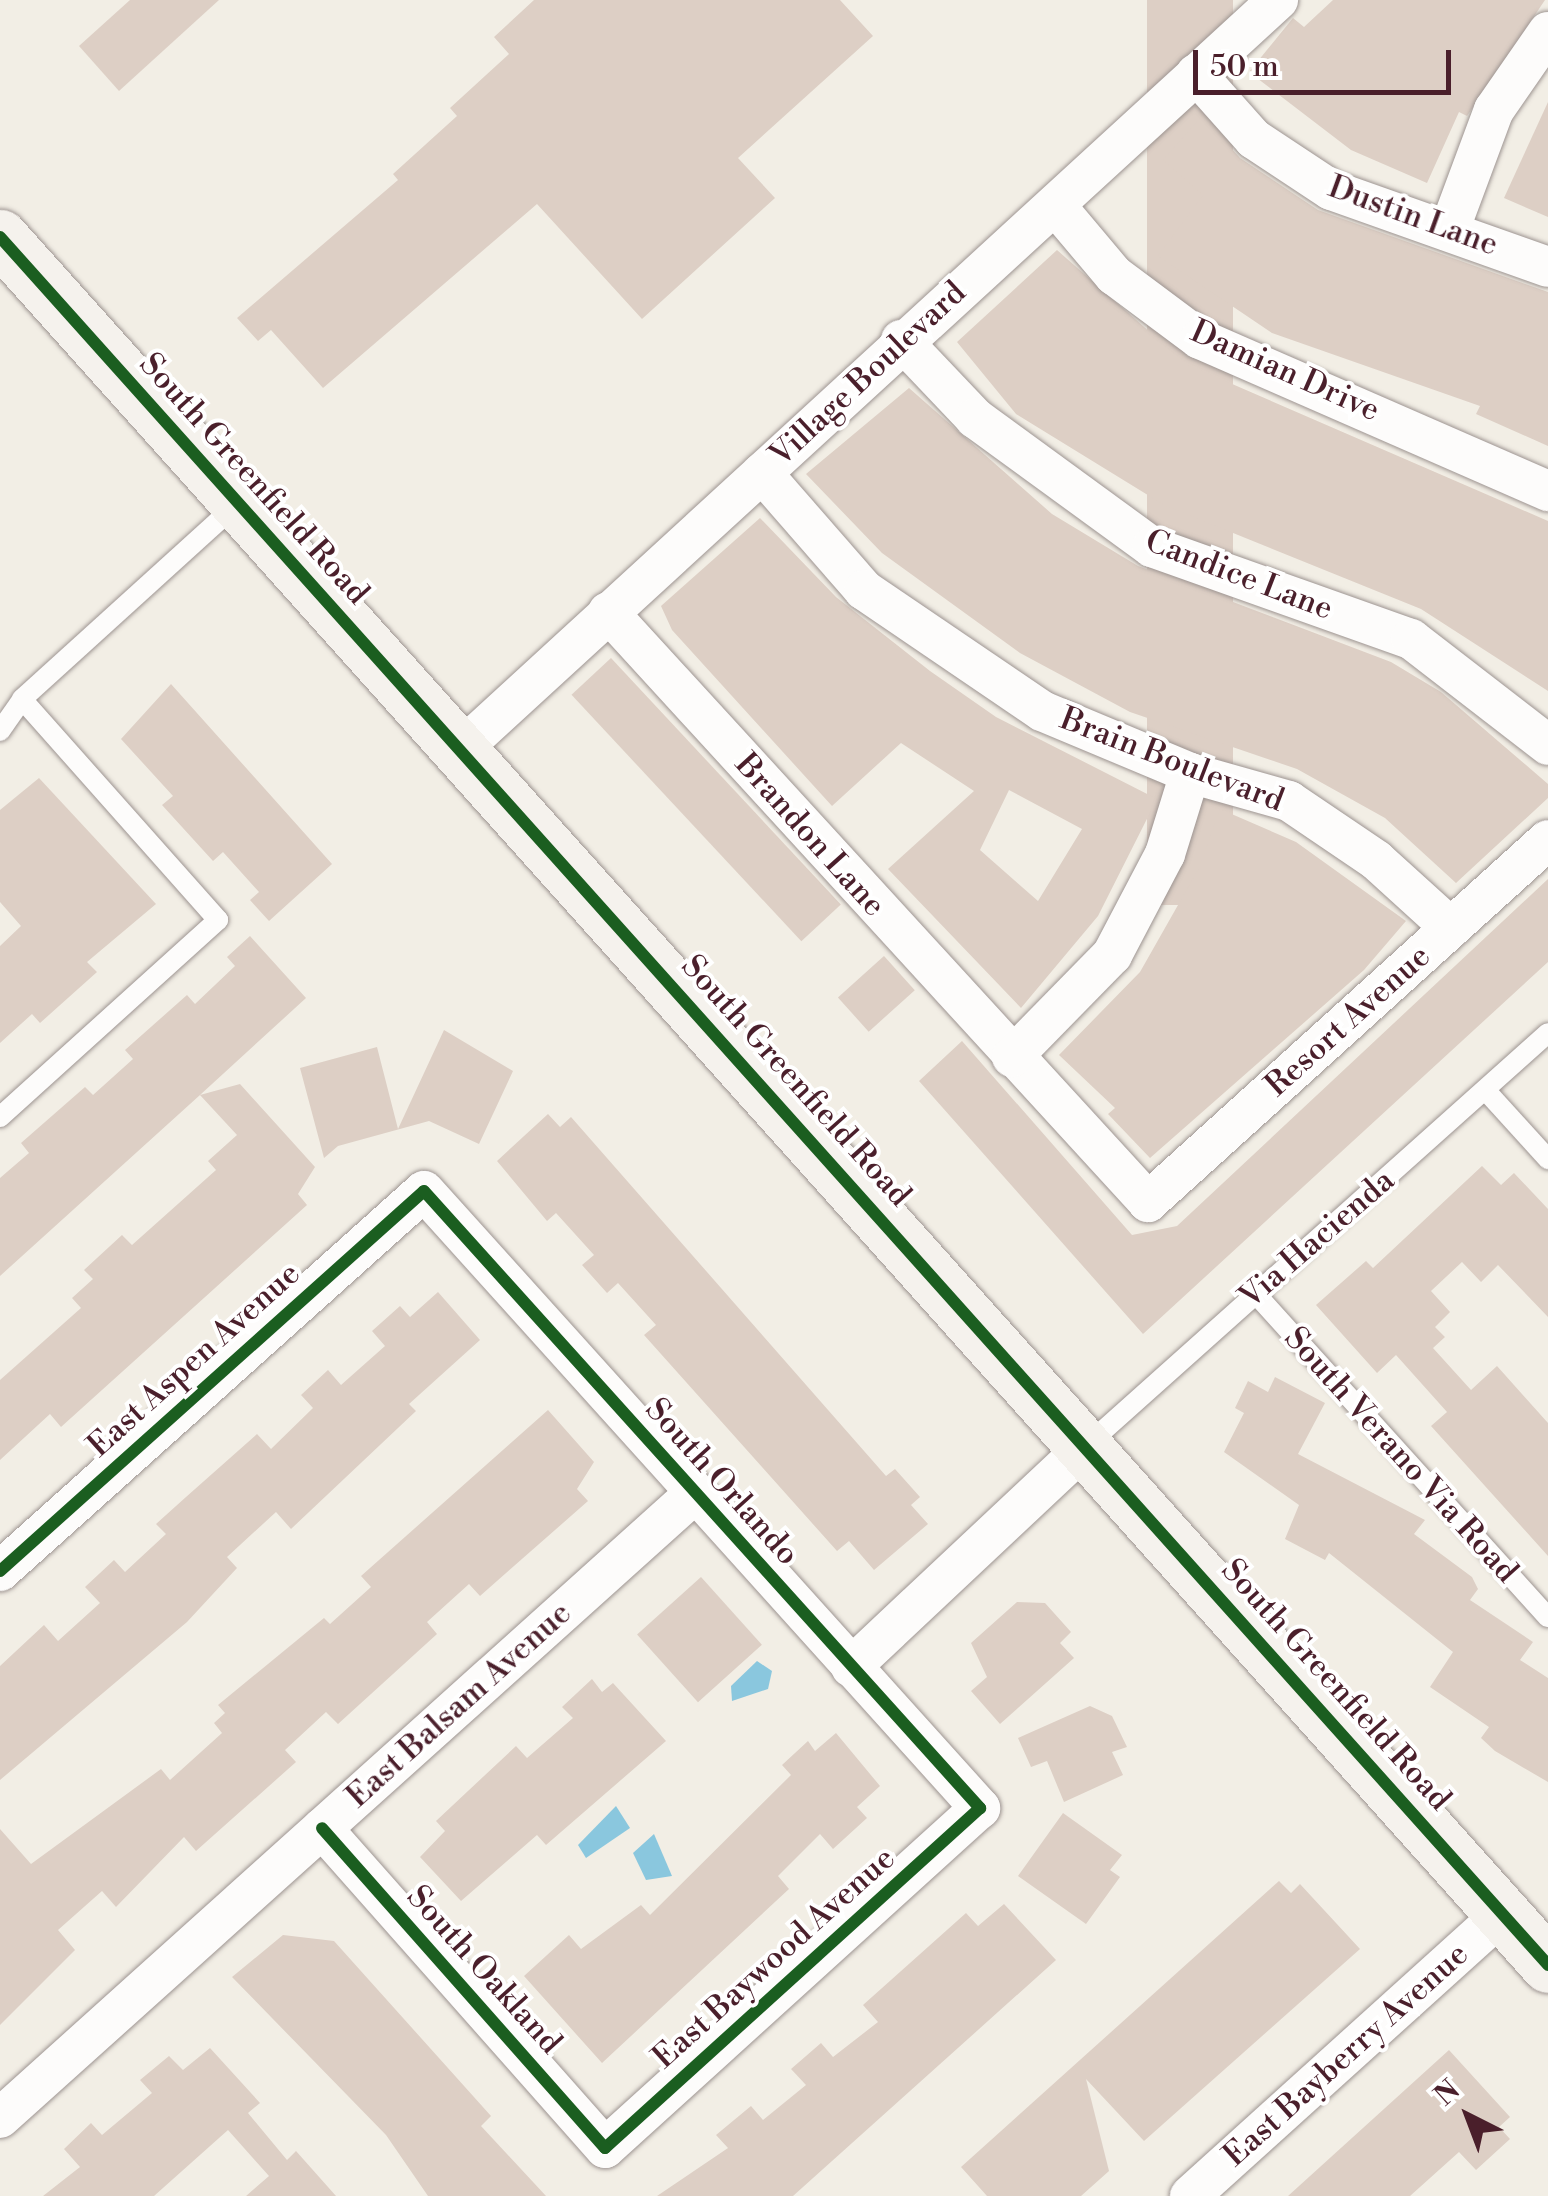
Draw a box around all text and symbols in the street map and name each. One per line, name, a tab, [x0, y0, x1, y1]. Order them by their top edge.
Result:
scale bar	[1198, 30, 1456, 92]
text: 50 m	[1210, 48, 1279, 86]
street label: Dustin Lane	[1323, 168, 1503, 264]
street label: Village Boulevard	[762, 273, 974, 475]
street label: Damian Drive	[1184, 312, 1386, 430]
street label: South Greenfield Road	[131, 345, 377, 613]
street label: Candice Lane	[1140, 522, 1338, 628]
street label: Brain Boulevard	[1055, 700, 1289, 820]
street label: Brandon Lane	[727, 746, 893, 924]
street label: Resort Avenue	[1258, 937, 1438, 1105]
street label: South Greenfield Road	[673, 947, 919, 1215]
street label: Via Hacienda	[1232, 1161, 1402, 1317]
street label: East Aspen Avenue	[80, 1255, 308, 1465]
street label: South Verano Via Road	[1276, 1319, 1526, 1591]
street label: South Orlando	[637, 1391, 807, 1573]
street label: South Greenfield Road	[1213, 1551, 1459, 1819]
street label: East Balsam Avenue	[339, 1594, 579, 1816]
street label: East Baywood Avenue	[645, 1839, 903, 2077]
street label: South Oakland	[399, 1878, 569, 2062]
street label: East Bayberry Avenue	[1216, 1935, 1476, 2175]
north arrow	[1418, 2066, 1518, 2166]
text: N	[1428, 2073, 1468, 2114]

